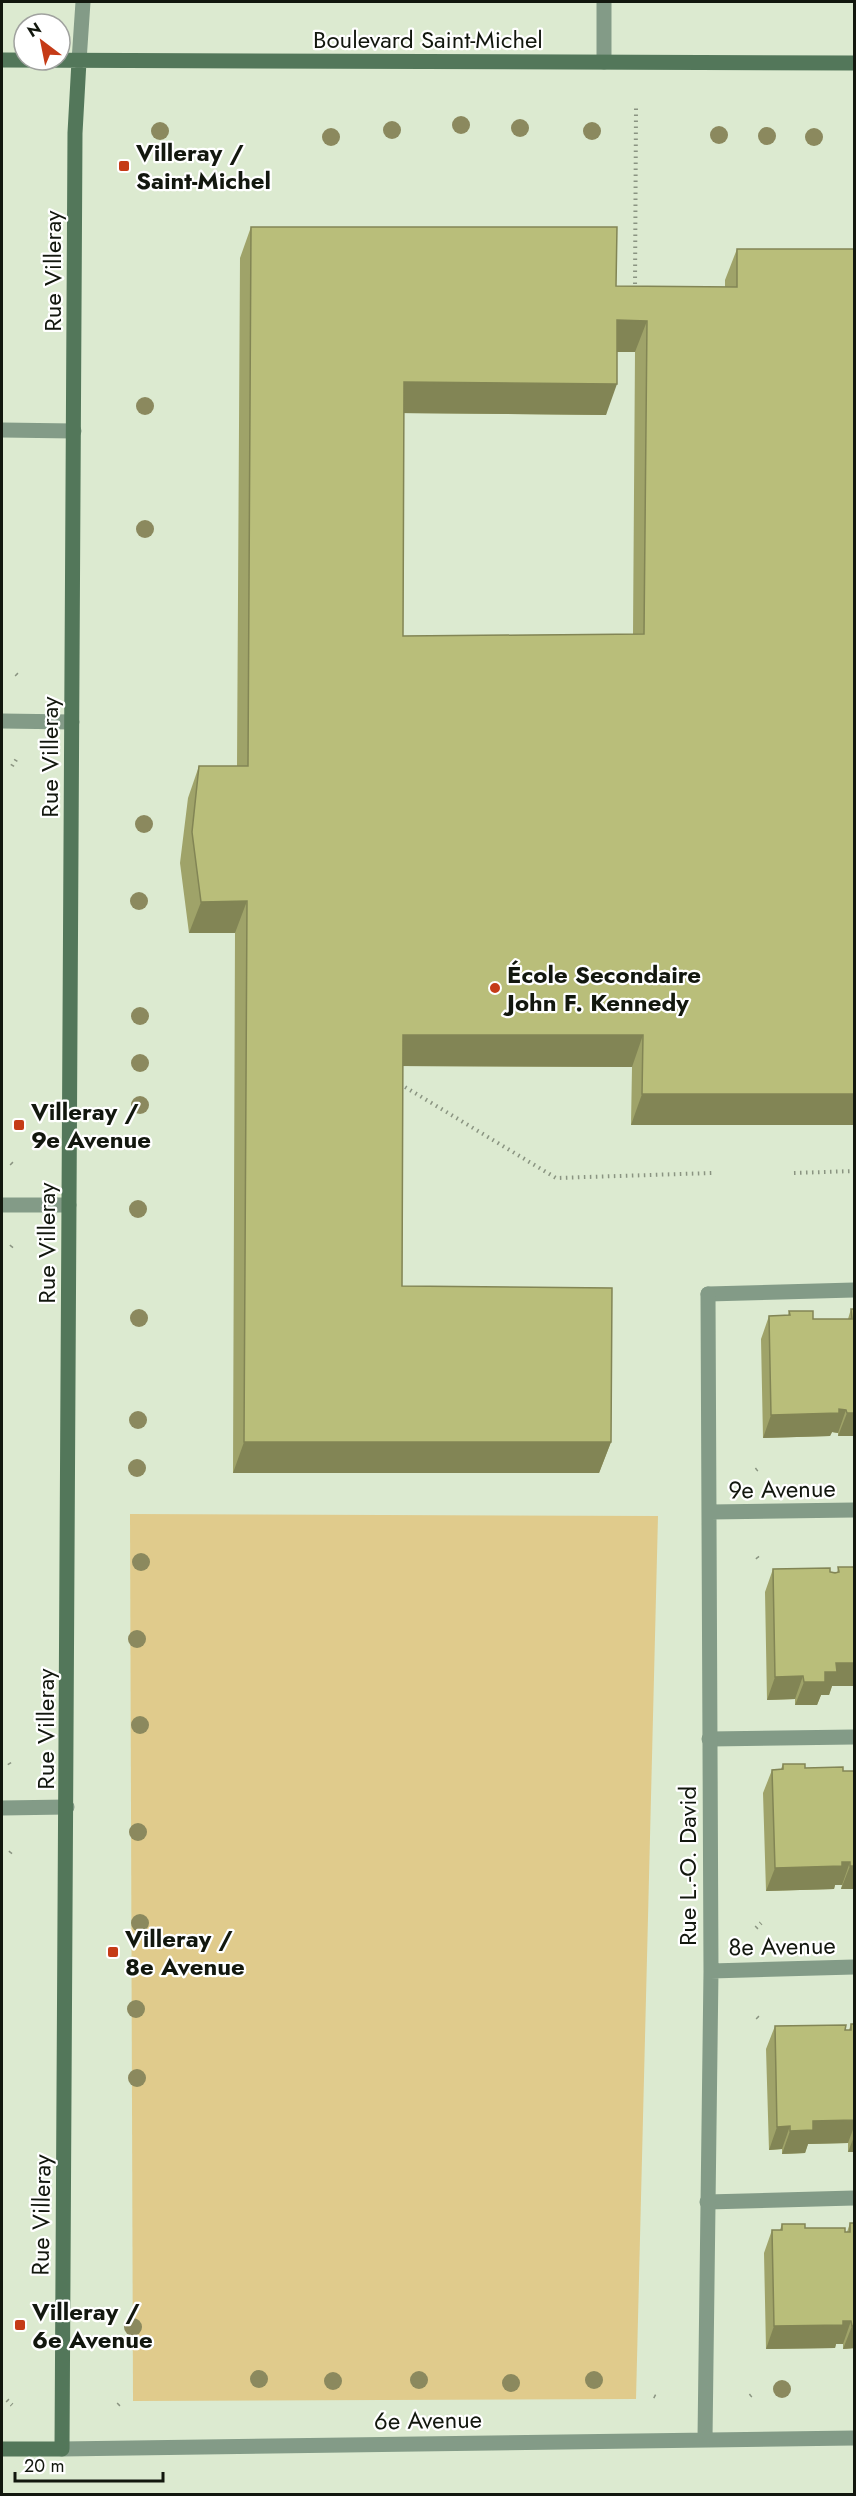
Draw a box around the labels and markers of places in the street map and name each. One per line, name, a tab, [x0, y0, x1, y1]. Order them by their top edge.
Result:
place label: Villeray / Saint-Michel	[135, 135, 271, 198]
marker: Villeray / Saint-Michel	[117, 159, 131, 173]
place label: École Secondaire John F. Kennedy	[503, 957, 701, 1020]
marker: École Secondaire John F. Kennedy	[488, 981, 502, 995]
place label: Villeray / 9e Avenue	[30, 1094, 151, 1157]
marker: Villeray / 9e Avenue	[12, 1118, 26, 1132]
place label: Villeray / 8e Avenue	[124, 1921, 245, 1984]
marker: Villeray / 8e Avenue	[106, 1945, 120, 1959]
place label: Villeray / 6e Avenue	[31, 2294, 153, 2357]
marker: Villeray / 6e Avenue	[13, 2318, 27, 2332]

